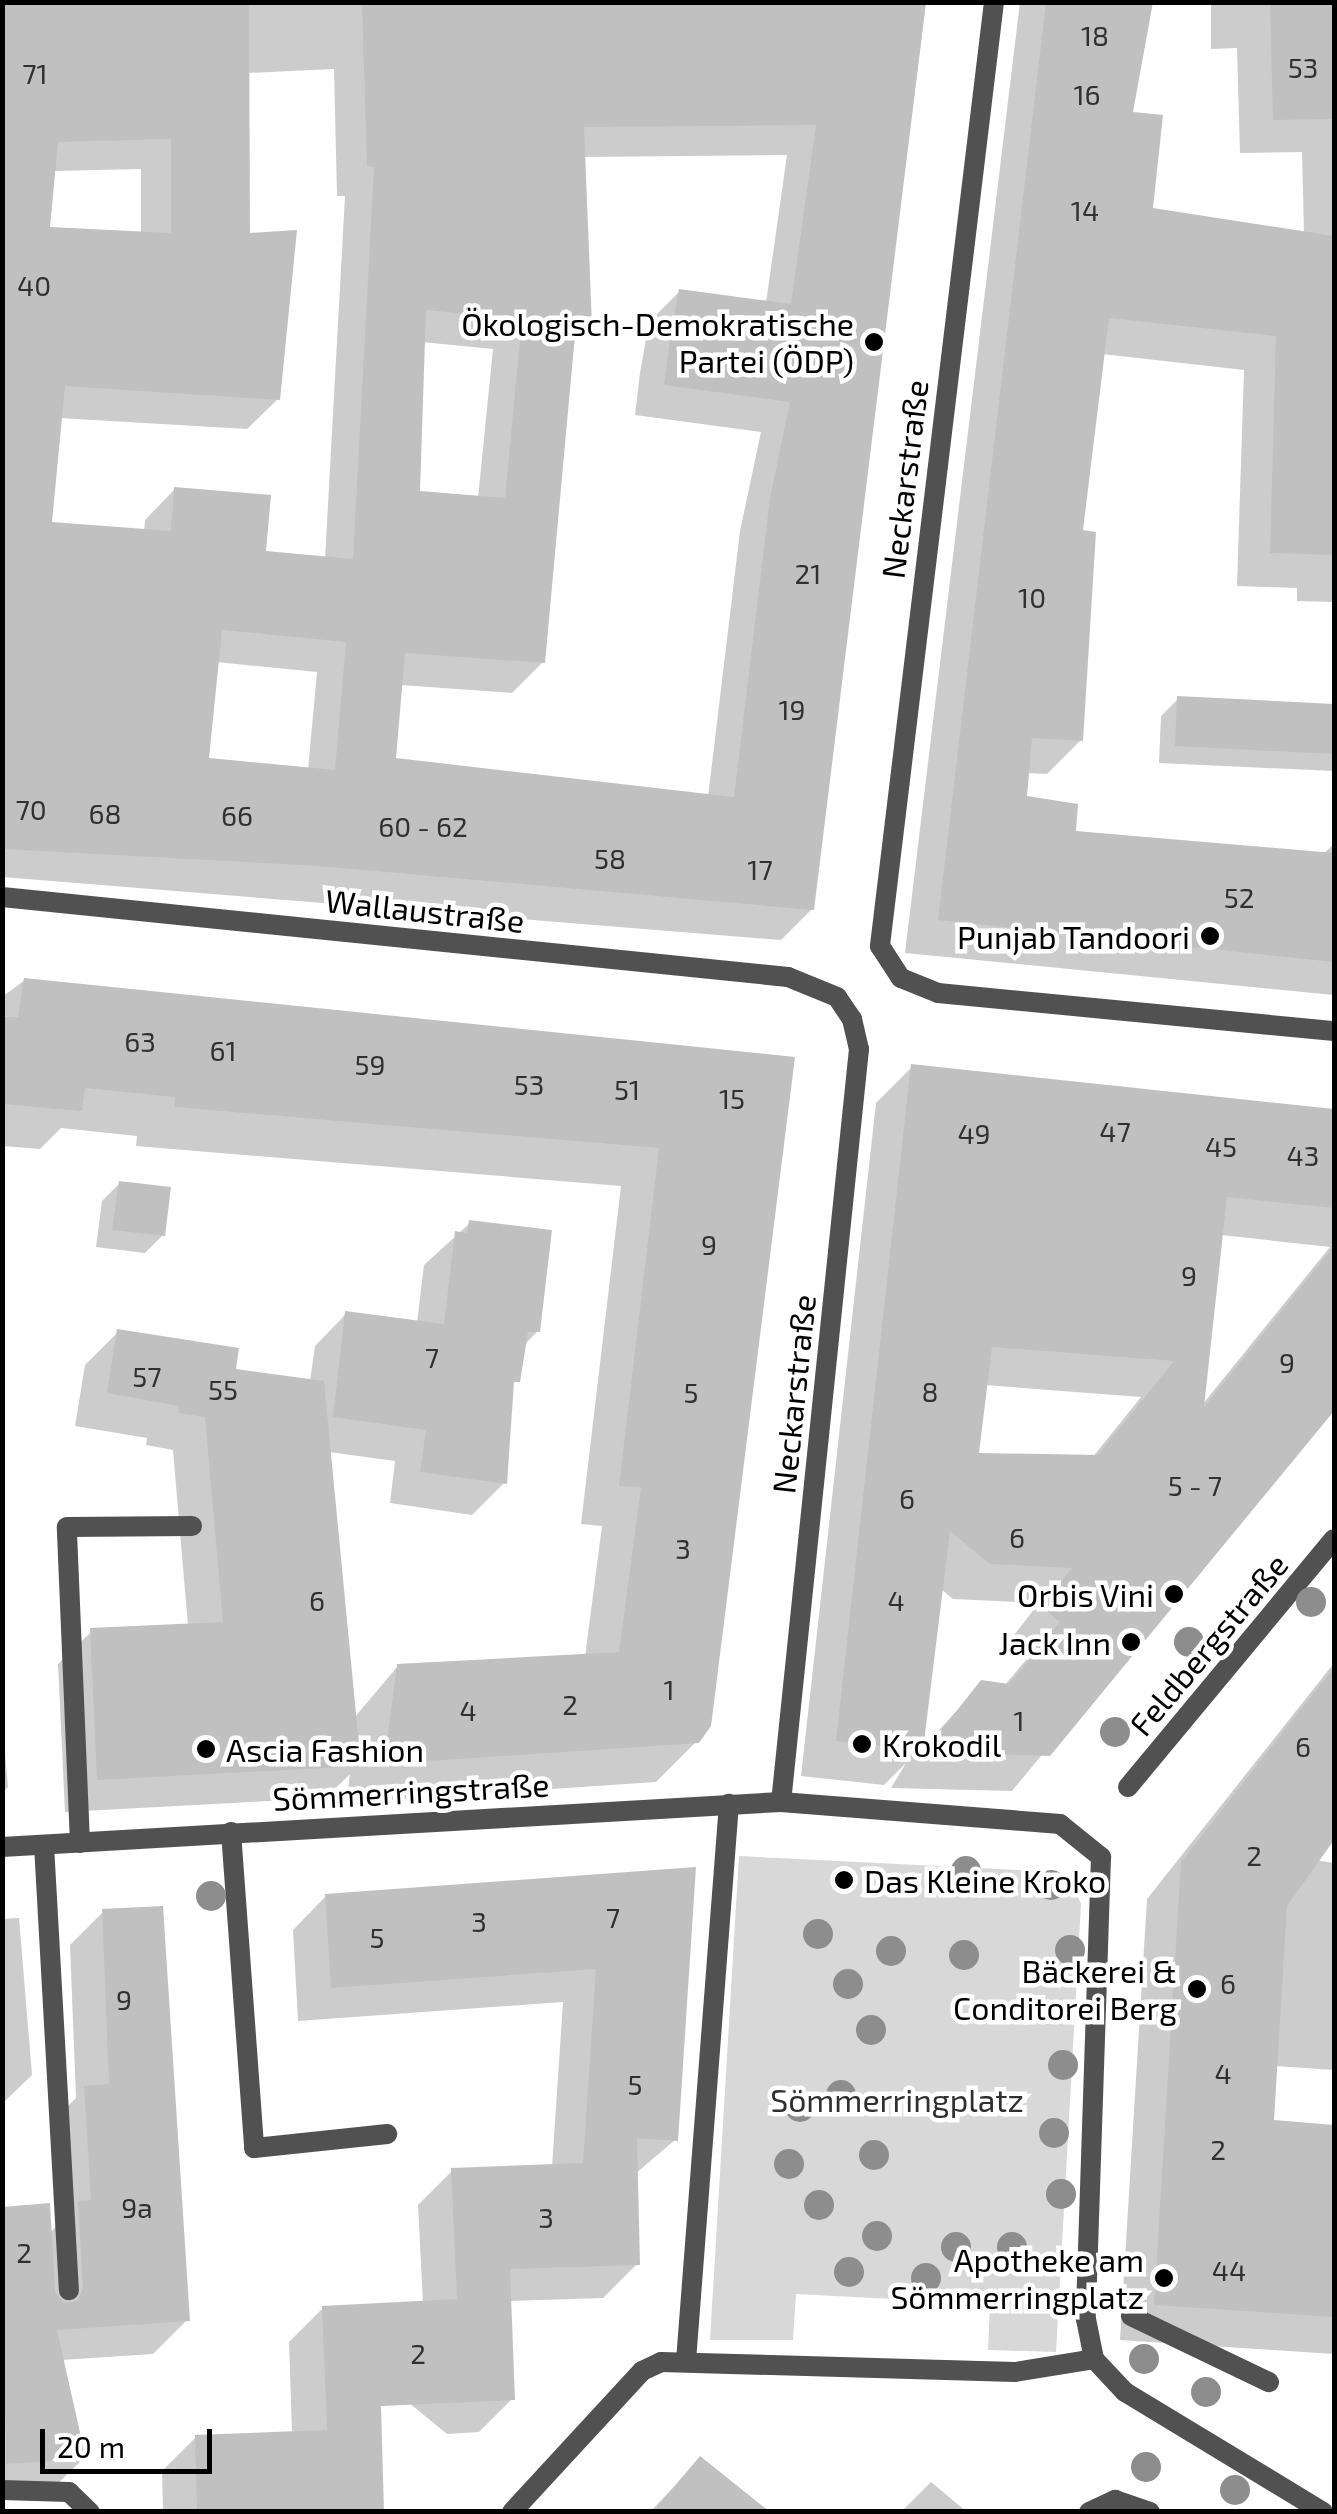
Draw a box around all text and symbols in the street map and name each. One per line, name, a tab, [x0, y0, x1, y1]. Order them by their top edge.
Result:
house number: 18	[1081, 18, 1109, 52]
house number: 53	[1288, 50, 1318, 84]
house number: 71	[22, 56, 48, 90]
house number: 16	[1073, 77, 1101, 111]
house number: 14	[1071, 193, 1099, 227]
house number: 40	[17, 268, 51, 302]
place label: Ökologisch-Demokratische Partei (ÖDP)	[461, 305, 854, 380]
marker: Ökologisch-Demokratische Partei (ÖDP)	[863, 331, 885, 353]
street label: Neckarstraße	[873, 378, 935, 580]
house number: 21	[795, 556, 821, 590]
house number: 10	[1018, 580, 1046, 614]
house number: 19	[778, 692, 806, 726]
house number: 70	[15, 792, 47, 826]
house number: 68	[88, 796, 122, 830]
house number: 66	[221, 798, 253, 832]
house number: 60 - 62	[378, 809, 468, 843]
house number: 58	[594, 841, 626, 875]
house number: 17	[747, 852, 773, 886]
street label: Wallaustraße	[324, 880, 526, 940]
house number: 52	[1224, 880, 1254, 914]
place label: Punjab Tandoori	[956, 917, 1190, 955]
marker: Punjab Tandoori	[1199, 925, 1221, 947]
house number: 63	[124, 1024, 156, 1058]
house number: 61	[209, 1033, 237, 1067]
house number: 59	[354, 1047, 386, 1081]
house number: 53	[514, 1067, 544, 1101]
house number: 51	[614, 1072, 640, 1106]
house number: 15	[719, 1081, 745, 1115]
house number: 47	[1099, 1114, 1131, 1148]
house number: 49	[957, 1116, 991, 1150]
house number: 45	[1205, 1129, 1237, 1163]
house number: 43	[1287, 1138, 1319, 1172]
house number: 9	[701, 1227, 717, 1261]
house number: 9	[1181, 1258, 1197, 1292]
street label: Neckarstraße	[763, 1293, 823, 1495]
house number: 7	[425, 1340, 439, 1374]
house number: 9	[1279, 1345, 1295, 1379]
house number: 57	[132, 1359, 162, 1393]
house number: 55	[208, 1372, 238, 1406]
house number: 8	[922, 1374, 938, 1408]
house number: 5	[683, 1375, 699, 1409]
house number: 5 - 7	[1168, 1468, 1222, 1502]
house number: 6	[899, 1481, 915, 1515]
house number: 6	[1009, 1520, 1025, 1554]
house number: 3	[675, 1531, 691, 1565]
street label: Feldbergstraße	[1121, 1545, 1295, 1743]
place label: Orbis Vini	[1016, 1575, 1154, 1613]
house number: 6	[309, 1583, 325, 1617]
house number: 4	[887, 1583, 905, 1617]
marker: Orbis Vini	[1163, 1583, 1185, 1605]
place label: Jack Inn	[998, 1623, 1111, 1661]
marker: Jack Inn	[1120, 1631, 1142, 1653]
house number: 1	[663, 1672, 675, 1706]
house number: 2	[562, 1687, 578, 1721]
house number: 4	[459, 1693, 477, 1727]
house number: 1	[1013, 1703, 1025, 1737]
place label: Krokodil	[882, 1725, 1001, 1763]
house number: 6	[1295, 1729, 1311, 1763]
place label: Ascia Fashion	[226, 1730, 424, 1768]
marker: Krokodil	[851, 1733, 873, 1755]
marker: Ascia Fashion	[195, 1738, 217, 1760]
street label: Sömmerringstraße	[272, 1765, 550, 1817]
house number: 2	[1246, 1838, 1262, 1872]
place label: Das Kleine Kroko	[864, 1861, 1106, 1899]
marker: Das Kleine Kroko	[833, 1869, 855, 1891]
house number: 7	[606, 1900, 620, 1934]
house number: 3	[471, 1904, 487, 1938]
house number: 5	[369, 1920, 385, 1954]
place label: Bäckerei & Conditorei Berg	[953, 1952, 1177, 2027]
house number: 6	[1220, 1966, 1236, 2000]
marker: Bäckerei & Conditorei Berg	[1186, 1978, 1208, 2000]
house number: 9	[116, 1982, 132, 2016]
house number: 4	[1214, 2056, 1232, 2090]
house number: 5	[627, 2067, 643, 2101]
park label: Sömmerringplatz	[770, 2080, 1024, 2118]
house number: 2	[1210, 2132, 1226, 2166]
house number: 9a	[121, 2190, 153, 2224]
house number: 3	[538, 2200, 554, 2234]
house number: 2	[16, 2235, 32, 2269]
place label: Apotheke am Sömmerringplatz	[890, 2241, 1144, 2316]
house number: 44	[1212, 2253, 1246, 2287]
marker: Apotheke am Sömmerringplatz	[1153, 2267, 1175, 2289]
house number: 2	[410, 2336, 426, 2370]
scale bar	[45, 2409, 218, 2471]
text: 20 m	[57, 2428, 125, 2464]

